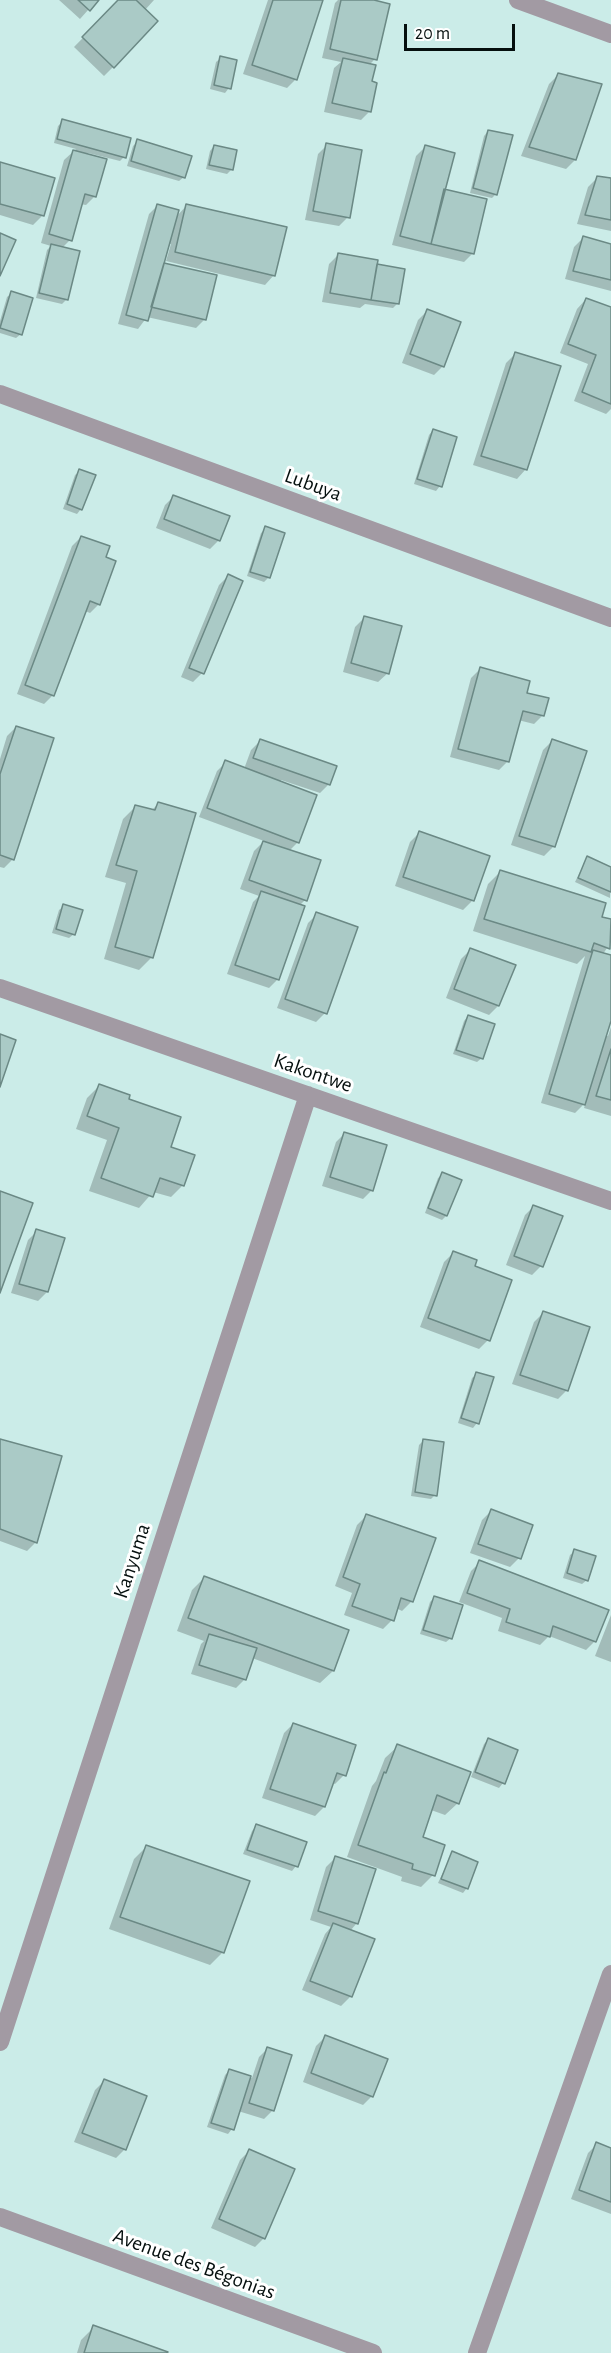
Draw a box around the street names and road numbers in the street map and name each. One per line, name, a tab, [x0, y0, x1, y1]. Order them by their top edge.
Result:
street label: Lubuya	[281, 463, 345, 507]
street label: Kakontwe	[270, 1048, 356, 1098]
street label: Kanyuma	[108, 1520, 156, 1602]
street label: Avenue des Bégonias	[109, 2223, 279, 2305]

